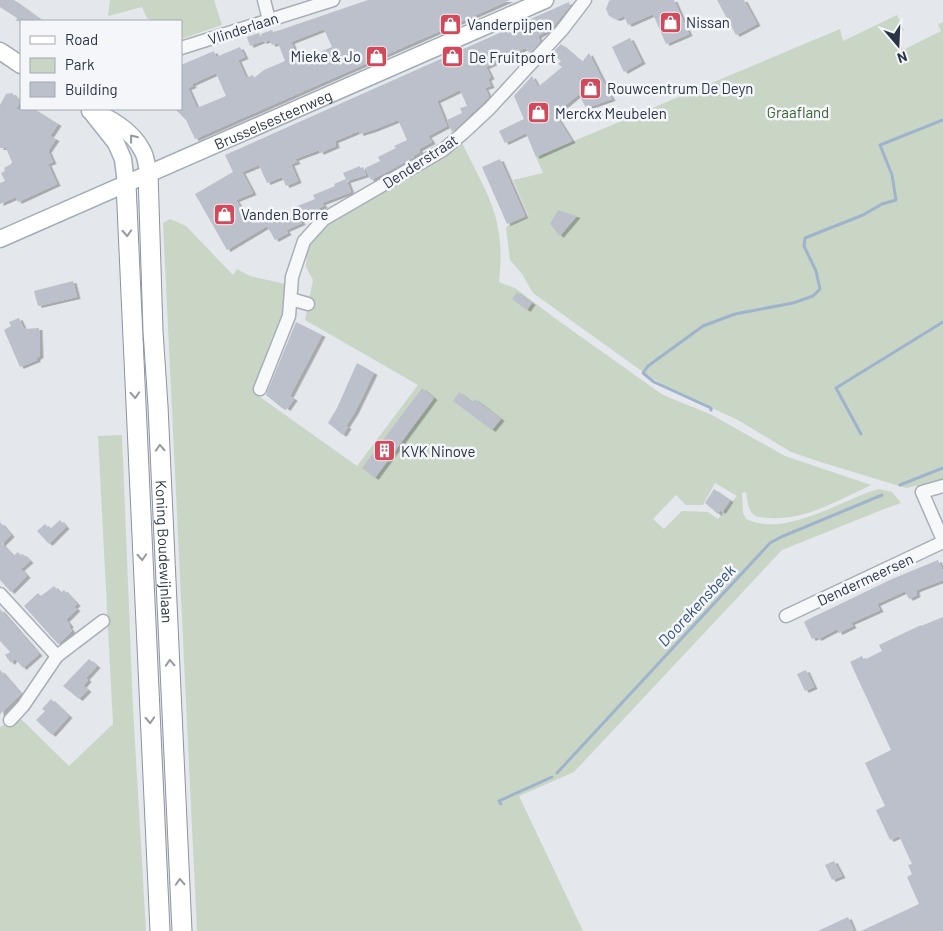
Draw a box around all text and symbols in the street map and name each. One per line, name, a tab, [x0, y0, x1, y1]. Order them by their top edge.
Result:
street label: Vlinderlaan	[206, 8, 280, 48]
shop icon: Nissan	[658, 10, 682, 34]
shop icon: Vanderpijpen	[439, 12, 463, 36]
place label: Nissan	[686, 13, 730, 31]
place label: Vanderpijpen	[467, 15, 552, 33]
legend	[20, 20, 182, 110]
north arrow	[873, 20, 923, 70]
text: Road	[65, 30, 98, 48]
shop icon: Mieke & Jo	[365, 44, 389, 68]
shop icon: De Fruitpoort	[441, 45, 465, 69]
place label: Mieke & Jo	[291, 47, 361, 65]
place label: De Fruitpoort	[469, 48, 556, 66]
text: N	[895, 48, 910, 67]
text: Park	[65, 55, 95, 73]
shop icon: Rouwcentrum De Deyn	[579, 76, 603, 100]
place label: Rouwcentrum De Deyn	[607, 79, 753, 97]
text: Building	[65, 80, 118, 98]
street label: Brusselsesteenweg	[211, 86, 335, 153]
shop icon: Merckx Meubelen	[527, 101, 551, 125]
park label: Graafland	[767, 103, 829, 121]
place label: Merckx Meubelen	[555, 104, 667, 122]
street label: Denderstraat	[379, 130, 461, 192]
one-way arrow	[131, 135, 139, 144]
shop icon: Vanden Borre	[213, 202, 237, 226]
place label: Vanden Borre	[241, 205, 328, 223]
one-way arrow	[122, 229, 133, 237]
one-way arrow	[129, 391, 140, 399]
building icon: KVK Ninove	[373, 439, 397, 463]
place label: KVK Ninove	[401, 442, 475, 460]
one-way arrow	[154, 444, 165, 452]
street label: Koning Boudewijnlaan	[152, 480, 177, 624]
street label: Dendermeersen	[814, 549, 916, 609]
one-way arrow	[137, 554, 148, 562]
water label: Doorekensbeek	[653, 560, 739, 650]
one-way arrow	[164, 659, 175, 667]
one-way arrow	[144, 716, 155, 724]
one-way arrow	[174, 878, 185, 886]

